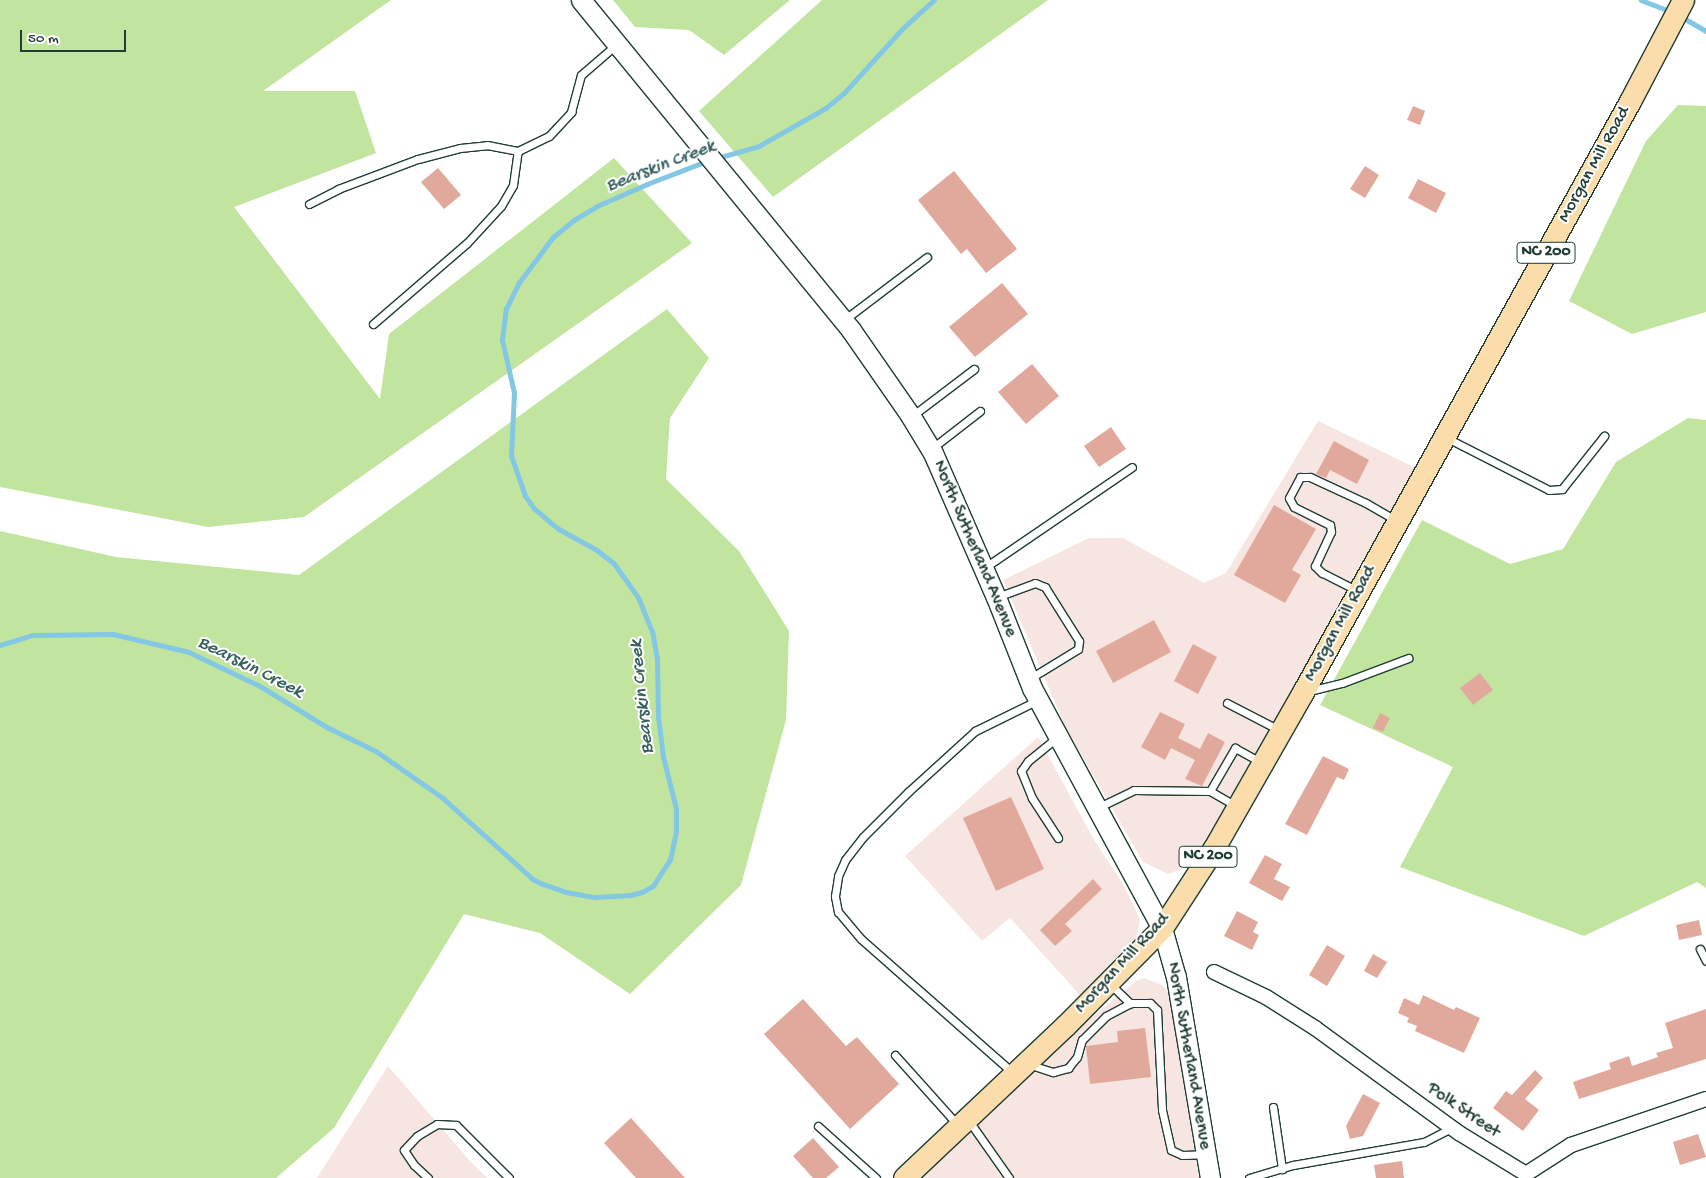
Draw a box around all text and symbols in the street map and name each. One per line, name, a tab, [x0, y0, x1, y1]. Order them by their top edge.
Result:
scale bar	[22, 20, 129, 52]
text: 50 m	[28, 30, 59, 48]
street label: Morgan Mill Road	[1554, 103, 1636, 227]
water label: Bearskin Creek	[603, 136, 719, 198]
road number: NC 200	[1516, 240, 1576, 266]
street label: North Sutherland Avenue	[927, 457, 1021, 641]
street label: Morgan Mill Road	[1300, 562, 1382, 686]
water label: Bearskin Creek	[194, 632, 306, 704]
water label: Bearskin Creek	[626, 639, 660, 755]
road number: NC 200	[1178, 844, 1238, 870]
street label: Morgan Mill Road	[1071, 909, 1175, 1019]
street label: North Sutherland Avenue	[1161, 961, 1215, 1151]
street label: Polk Street	[1422, 1079, 1504, 1143]

